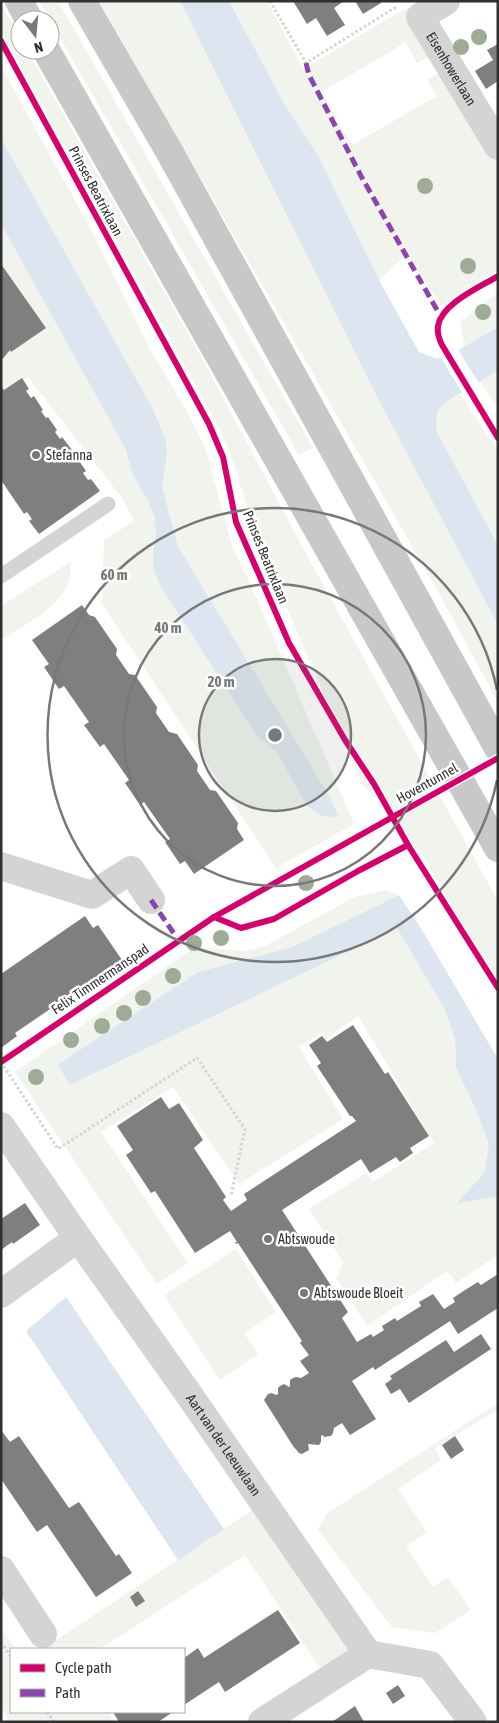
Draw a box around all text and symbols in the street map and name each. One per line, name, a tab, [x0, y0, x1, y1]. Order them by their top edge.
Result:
north arrow	[10, 10, 60, 60]
street label: Eisenhowerlaan	[423, 29, 480, 108]
text: N	[32, 39, 45, 56]
street label: Prinses Beatrixlaan	[66, 143, 126, 239]
place label: Stefanna	[46, 447, 93, 463]
marker: Stefanna	[30, 449, 42, 461]
street label: Prinses Beatrixlaan	[240, 508, 292, 606]
text: 60 m	[101, 566, 128, 583]
text: 40 m	[154, 619, 182, 636]
text: 20 m	[208, 673, 235, 690]
centre of rings	[266, 726, 284, 744]
street label: Hoventunnel	[393, 759, 461, 806]
street label: Felix Timmermanspad	[48, 940, 152, 1018]
place label: Abtswoude	[278, 1231, 335, 1247]
marker: Abtswoude	[262, 1233, 274, 1245]
place label: Abtswoude Bloeit	[314, 1285, 403, 1301]
marker: Abtswoude Bloeit	[298, 1287, 310, 1299]
street label: Aart van der Leeuwlaan	[183, 1391, 264, 1499]
legend	[10, 1648, 185, 1713]
text: Cycle path	[55, 1659, 112, 1676]
text: Path	[55, 1684, 81, 1701]

